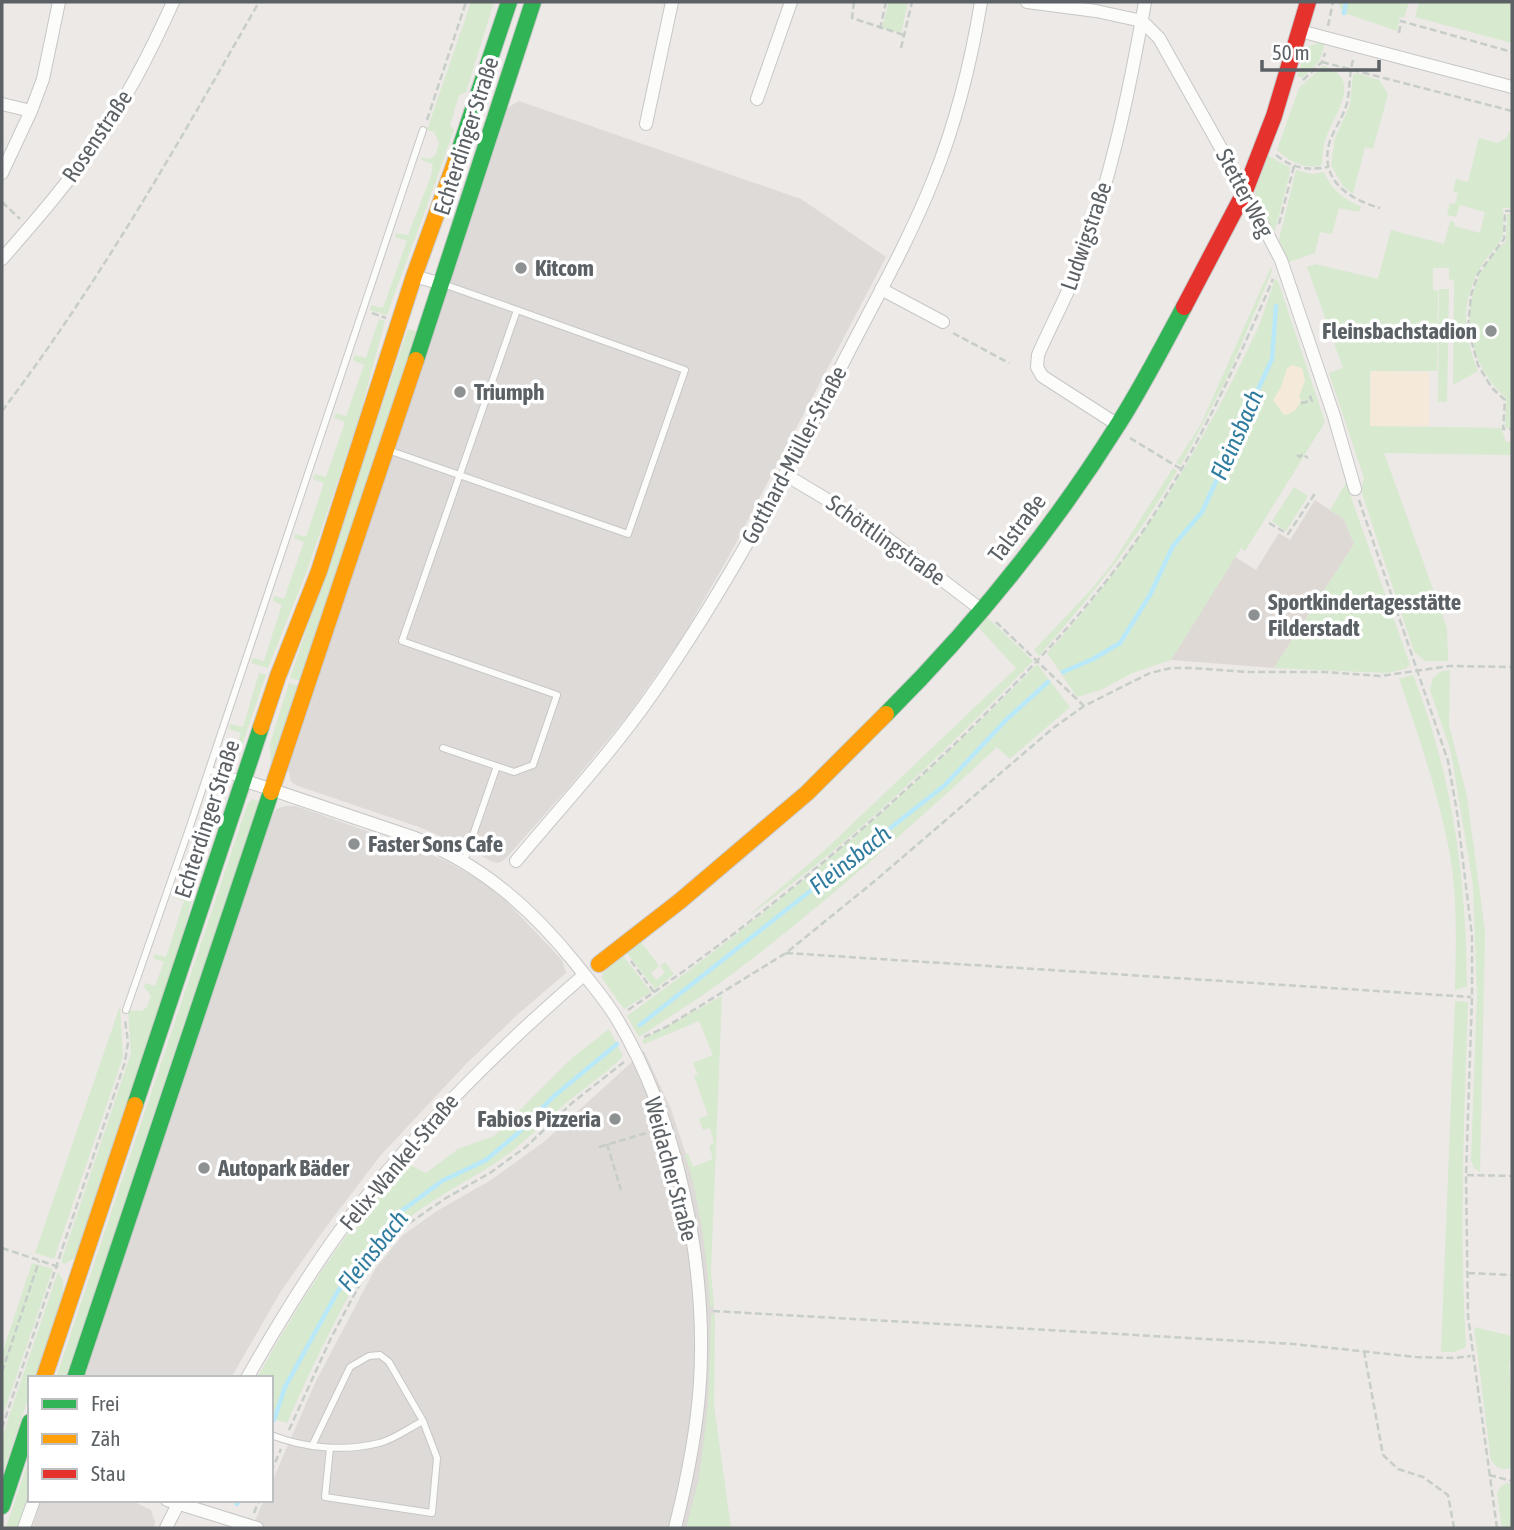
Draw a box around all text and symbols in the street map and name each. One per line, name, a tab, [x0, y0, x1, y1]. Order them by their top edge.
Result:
scale bar	[1262, 28, 1379, 72]
text: 50 m	[1272, 40, 1310, 64]
street label: Echterdinger Straße	[428, 54, 504, 218]
street label: Rosenstraße	[57, 85, 137, 187]
street label: Stetter Weg	[1211, 144, 1279, 242]
street label: Ludwigstraße	[1055, 178, 1117, 294]
place label: Kitcom	[535, 255, 594, 281]
marker: Kitcom	[513, 260, 529, 276]
place label: Fleinsbachstadion	[1322, 318, 1477, 344]
marker: Fleinsbachstadion	[1483, 323, 1499, 339]
street label: Gotthard-Müller-Straße	[736, 362, 852, 548]
place label: Triumph	[474, 379, 545, 405]
marker: Triumph	[452, 384, 468, 400]
water label: Fleinsbach	[1205, 385, 1268, 484]
street label: Talstraße	[983, 489, 1051, 567]
street label: Schöttlingstraße	[822, 490, 950, 590]
place label: Sportkindertagesstätte Filderstadt	[1268, 589, 1461, 641]
marker: Sportkindertagesstätte Filderstadt	[1246, 607, 1262, 623]
street label: Echterdinger Straße	[169, 737, 245, 901]
water label: Fleinsbach	[804, 819, 896, 900]
place label: Faster Sons Cafe	[368, 831, 503, 857]
marker: Faster Sons Cafe	[346, 836, 362, 852]
street label: Felix-Wankel-Straße	[334, 1089, 464, 1235]
street label: Weidacher Straße	[639, 1094, 703, 1244]
place label: Fabios Pizzeria	[477, 1106, 601, 1132]
marker: Fabios Pizzeria	[607, 1111, 623, 1127]
place label: Autopark Bäder	[217, 1155, 350, 1181]
marker: Autopark Bäder	[196, 1160, 212, 1176]
water label: Fleinsbach	[332, 1205, 413, 1296]
legend	[28, 1376, 273, 1502]
text: Frei	[91, 1391, 120, 1415]
text: Zäh	[91, 1426, 120, 1450]
text: Stau	[91, 1461, 126, 1485]

